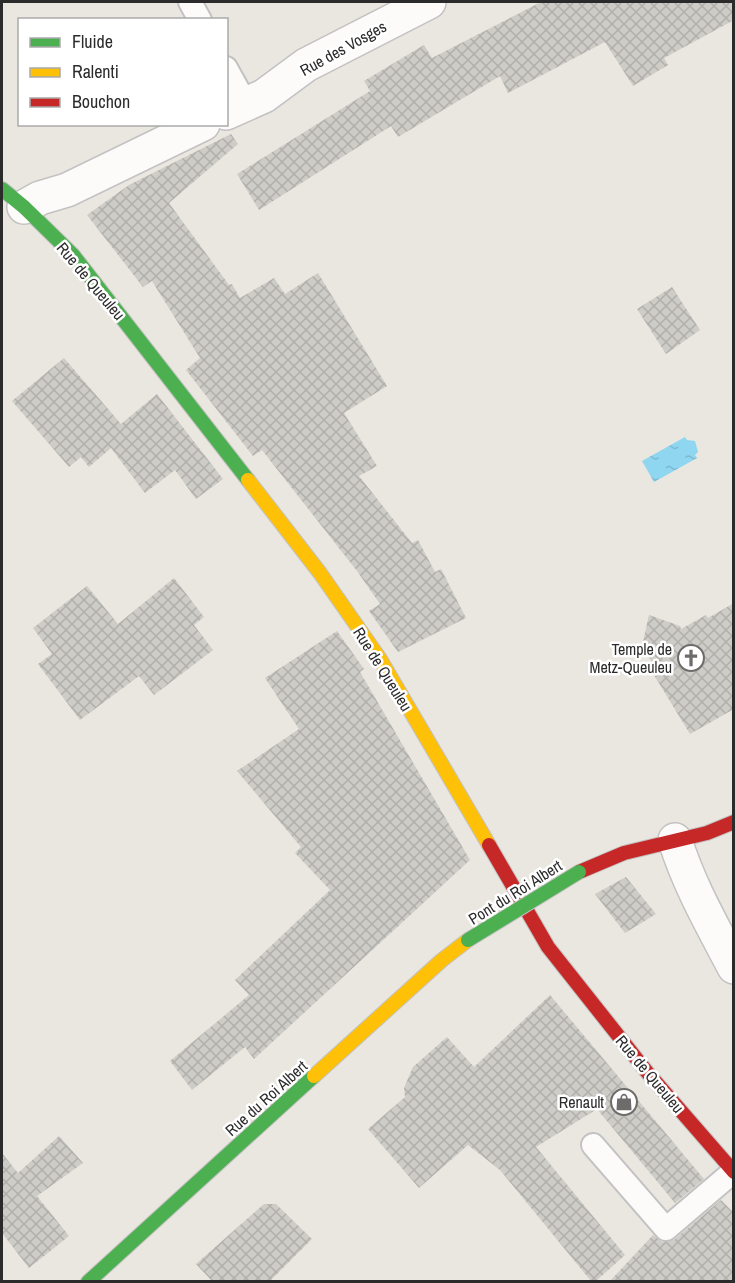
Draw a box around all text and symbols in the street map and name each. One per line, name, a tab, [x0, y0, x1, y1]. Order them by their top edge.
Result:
street label: Rue des Vosges	[296, 15, 390, 81]
legend	[18, 18, 228, 126]
text: Fluide	[72, 29, 113, 54]
text: Ralenti	[72, 59, 119, 84]
text: Bouchon	[72, 89, 130, 114]
street label: Rue de Queuleu	[52, 237, 130, 325]
street label: Rue de Queuleu	[348, 623, 418, 715]
place label: Temple de Metz-Queuleu	[590, 638, 672, 678]
church icon: Temple de Metz-Queuleu	[676, 643, 706, 673]
street label: Pont du Roi Albert	[464, 854, 566, 930]
street label: Rue de Queuleu	[611, 1030, 689, 1118]
street label: Rue du Roi Albert	[220, 1055, 312, 1141]
shop icon: Renault	[609, 1087, 639, 1117]
place label: Renault	[559, 1091, 604, 1113]

